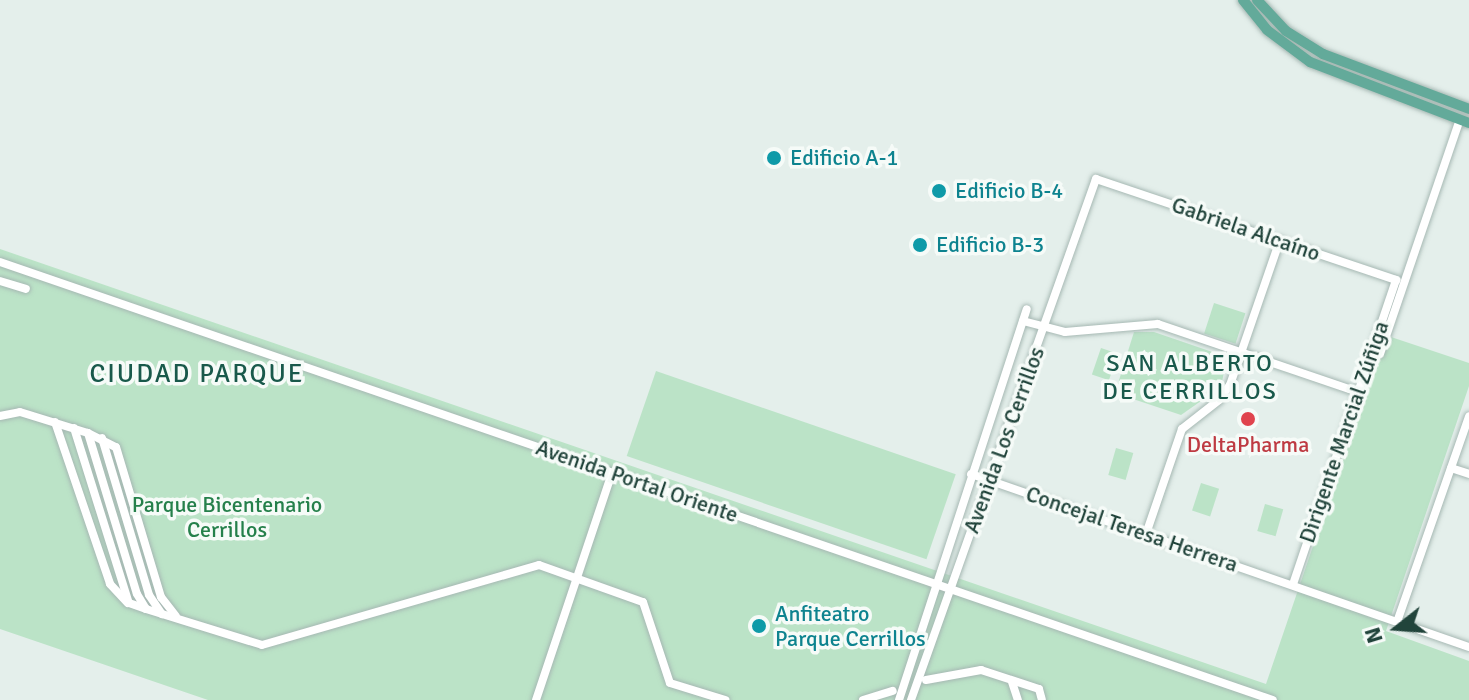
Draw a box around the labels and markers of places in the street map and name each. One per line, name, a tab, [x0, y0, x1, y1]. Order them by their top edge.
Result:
place label: Edificio A-1	[790, 145, 898, 171]
marker: Edificio A-1	[765, 149, 783, 167]
place label: Edificio B-4	[955, 178, 1063, 204]
marker: Edificio B-4	[930, 182, 948, 200]
place label: Edificio B-3	[936, 232, 1044, 258]
marker: Edificio B-3	[911, 236, 929, 254]
marker: DeltaPharma	[1239, 410, 1257, 428]
place label: DeltaPharma	[1187, 432, 1309, 458]
place label: Anfiteatro Parque Cerrillos	[775, 600, 926, 652]
marker: Anfiteatro Parque Cerrillos	[750, 617, 768, 635]

